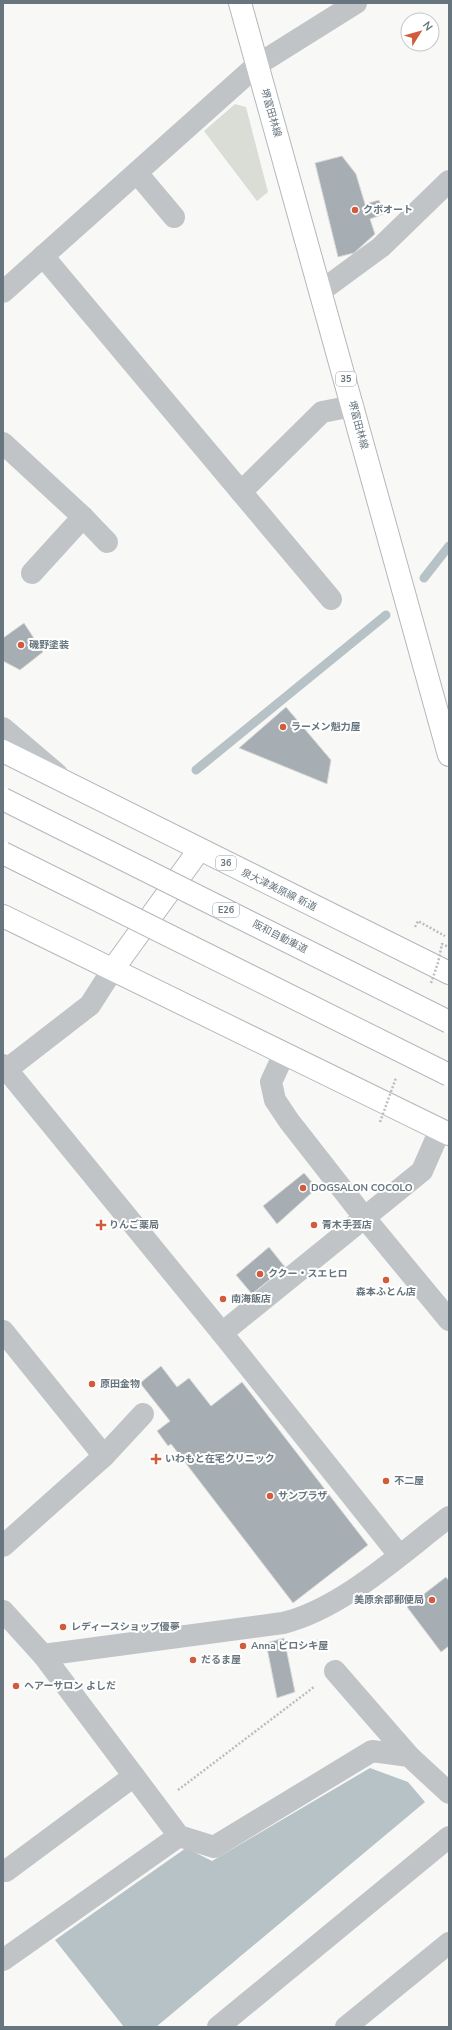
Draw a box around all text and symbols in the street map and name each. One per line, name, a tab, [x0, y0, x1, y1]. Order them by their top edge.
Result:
north arrow	[400, 12, 440, 52]
text: N	[419, 18, 436, 34]
street label: 堺富田林線	[257, 87, 285, 139]
place label: クボオート	[363, 203, 413, 217]
marker: クボオート	[350, 205, 360, 215]
road number: 35	[336, 372, 356, 386]
street label: 堺富田林線	[345, 399, 371, 451]
place label: 磯野塗装	[29, 638, 69, 652]
marker: 磯野塗装	[16, 640, 26, 650]
place label: ラーメン魁力屋	[291, 720, 361, 734]
marker: ラーメン魁力屋	[278, 722, 288, 732]
road number: 36	[216, 856, 236, 870]
street label: 泉大津美原線 新道	[239, 866, 319, 914]
road number: E26	[213, 903, 239, 917]
street label: 阪和自動車道	[250, 917, 310, 957]
place label: DOGSALON COCOLO	[311, 1181, 413, 1195]
marker: DOGSALON COCOLO	[298, 1183, 308, 1193]
place label: りんご薬局	[109, 1218, 159, 1232]
place label: 青木手芸店	[322, 1218, 372, 1232]
marker: りんご薬局	[96, 1220, 106, 1230]
marker: 青木手芸店	[309, 1220, 319, 1230]
place label: ククー・スエヒロ	[268, 1267, 348, 1281]
marker: ククー・スエヒロ	[255, 1269, 265, 1279]
marker: 森本ふとん店	[381, 1275, 391, 1285]
place label: 森本ふとん店	[356, 1285, 416, 1299]
place label: 南海飯店	[231, 1292, 271, 1306]
marker: 南海飯店	[218, 1294, 228, 1304]
place label: 原田金物	[100, 1377, 140, 1391]
marker: 原田金物	[87, 1379, 97, 1389]
place label: いわもと在宅クリニック	[165, 1452, 275, 1466]
marker: いわもと在宅クリニック	[150, 1453, 162, 1465]
place label: 不二屋	[394, 1474, 424, 1488]
marker: 不二屋	[381, 1476, 391, 1486]
place label: サンプラザ	[278, 1489, 328, 1503]
marker: サンプラザ	[265, 1491, 275, 1501]
place label: 美原余部郵便局	[354, 1593, 424, 1607]
marker: 美原余部郵便局	[427, 1595, 437, 1605]
place label: レディースショップ優夢	[71, 1620, 180, 1634]
marker: レディースショップ優夢	[58, 1622, 68, 1632]
place label: Anna ピロシキ屋	[251, 1639, 328, 1653]
marker: Anna ピロシキ屋	[238, 1641, 248, 1651]
place label: だるま屋	[201, 1653, 241, 1667]
marker: だるま屋	[188, 1655, 198, 1665]
place label: ヘアーサロン よしだ	[24, 1679, 116, 1693]
marker: ヘアーサロン よしだ	[11, 1681, 21, 1691]

